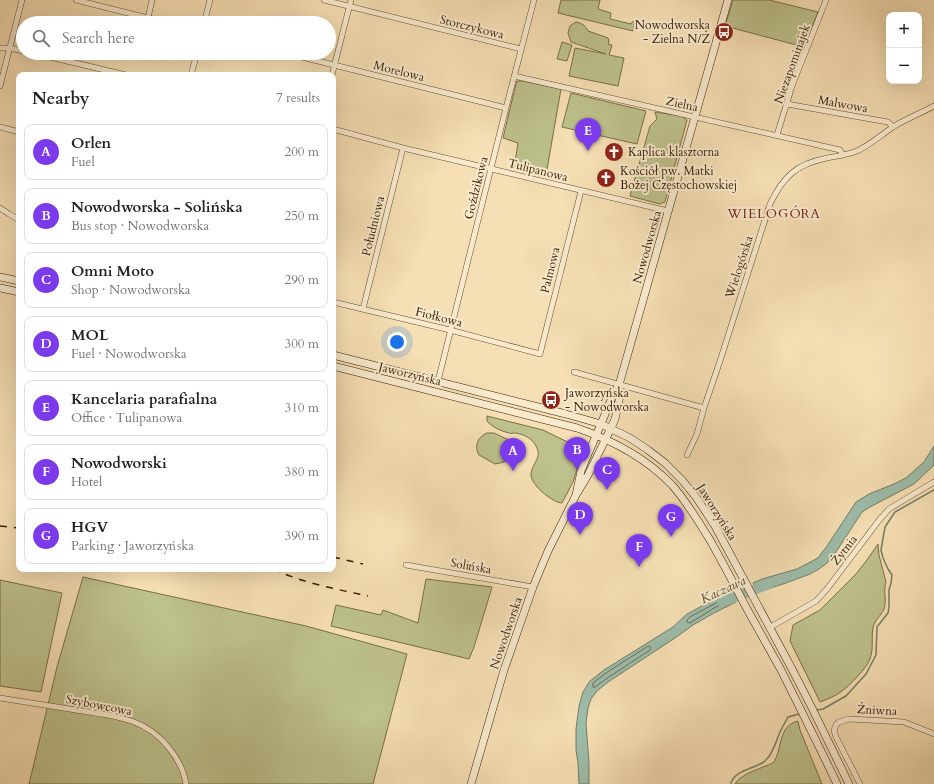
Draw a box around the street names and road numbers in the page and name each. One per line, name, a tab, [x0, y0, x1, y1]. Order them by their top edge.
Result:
street label: Storczykowa	[438, 11, 507, 43]
street label: Niezapominajek	[770, 22, 814, 106]
street label: Morelowa	[372, 57, 427, 85]
street label: Malwowa	[817, 92, 870, 116]
street label: Zielna	[664, 93, 700, 115]
street label: Goździkowa	[460, 154, 492, 221]
street label: Tulipanowa	[506, 155, 571, 185]
street label: Południowa	[358, 194, 388, 258]
street label: Nowodworska	[629, 208, 665, 285]
street label: Wielogórska	[721, 233, 757, 301]
street label: Palmowa	[537, 245, 564, 295]
street label: Fiołkowa	[414, 303, 465, 331]
street label: Jaworzyńska	[375, 358, 444, 390]
street label: Jaworzyńska	[692, 479, 741, 544]
street label: Żytnia	[826, 530, 861, 568]
street label: Solińska	[449, 555, 494, 578]
street label: Nowodworska	[486, 594, 526, 671]
street label: Szybowcowa	[65, 691, 134, 719]
street label: Żniwna	[856, 700, 898, 719]

